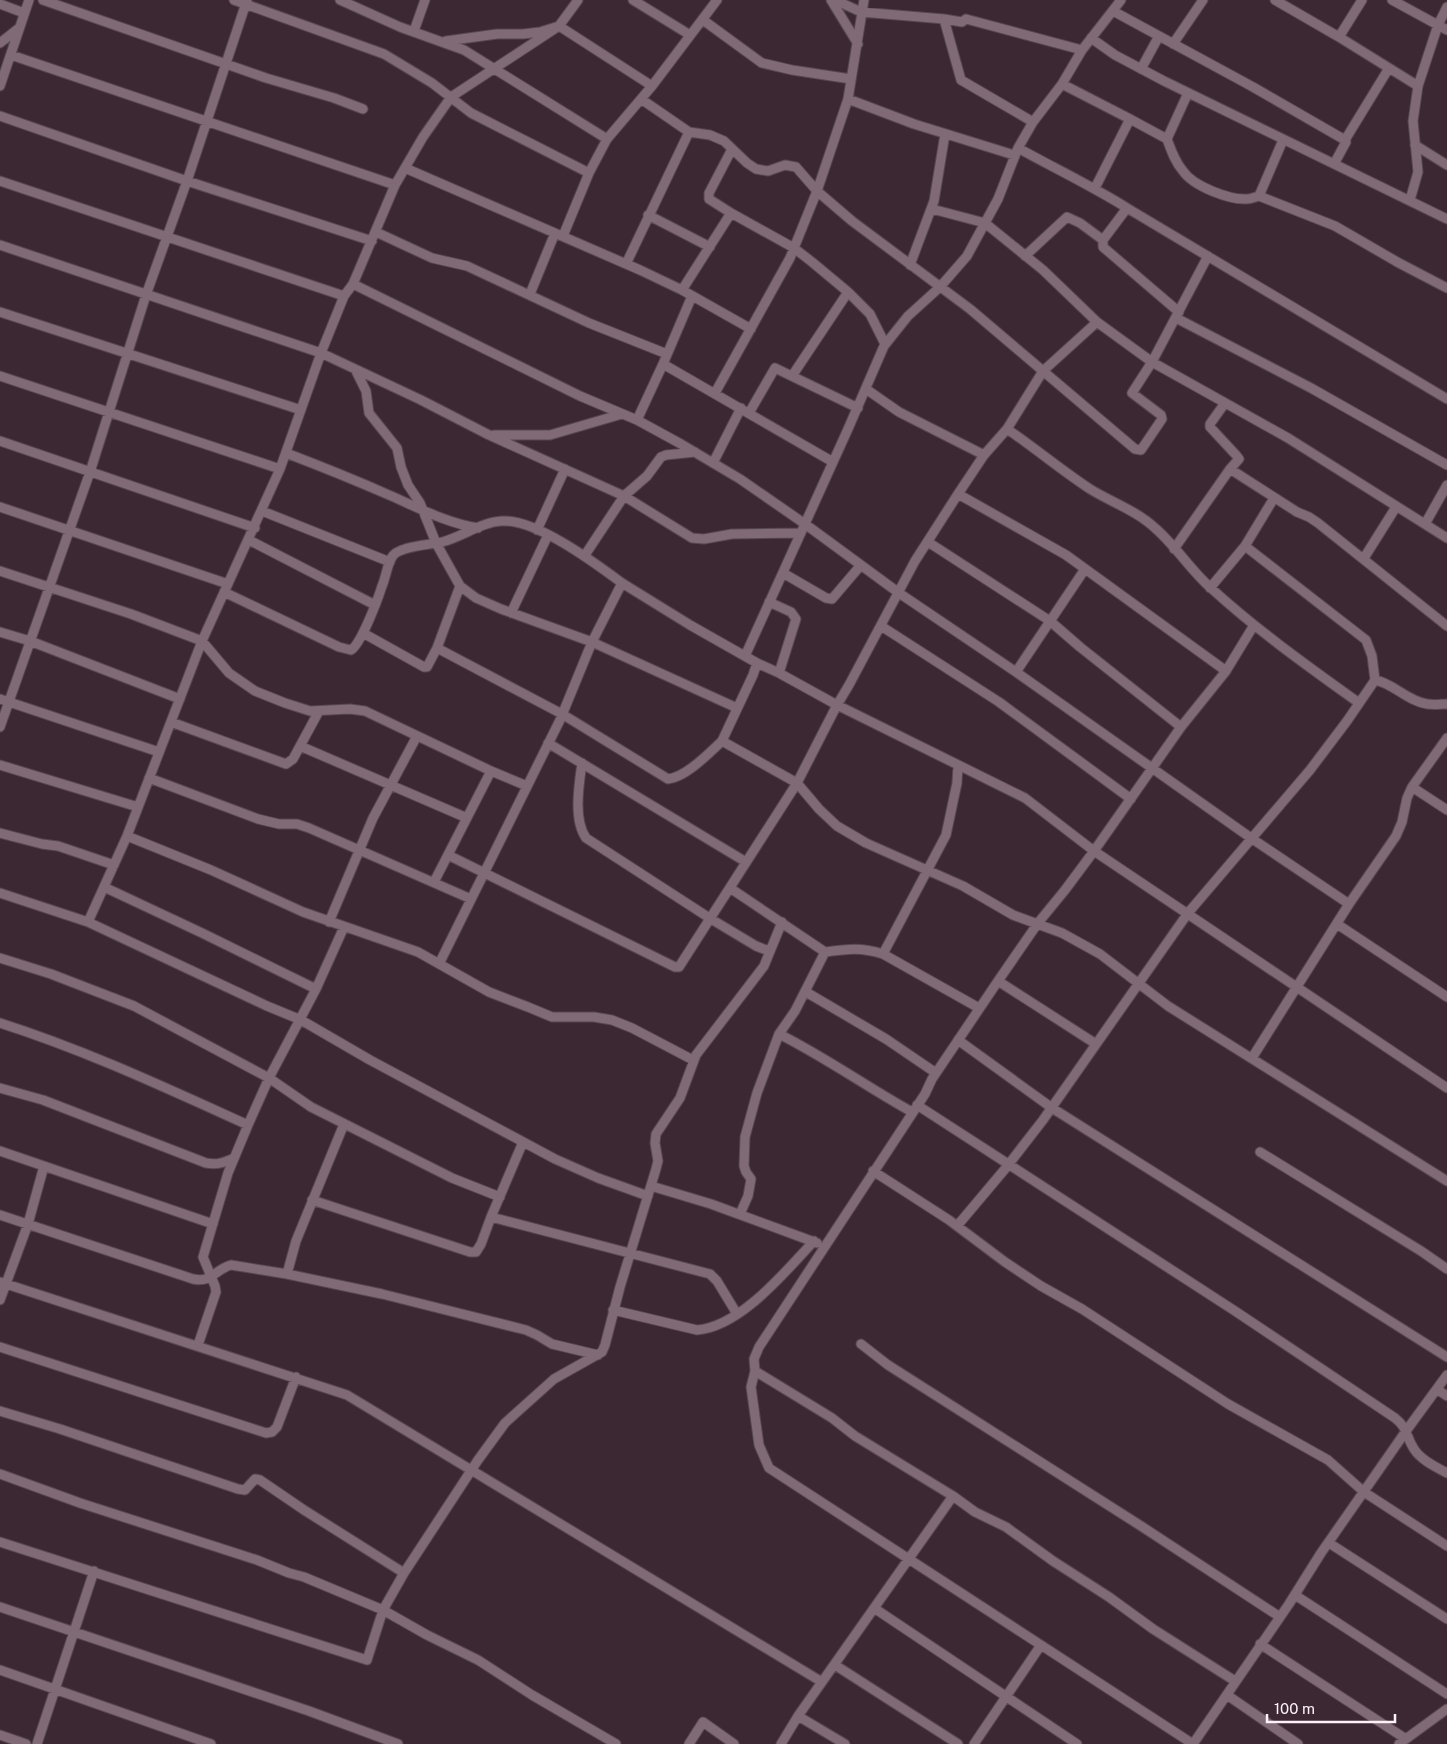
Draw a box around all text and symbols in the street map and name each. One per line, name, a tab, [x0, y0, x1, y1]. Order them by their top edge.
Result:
scale bar	[1267, 1692, 1394, 1724]
text: 100 m	[1274, 1700, 1315, 1717]

